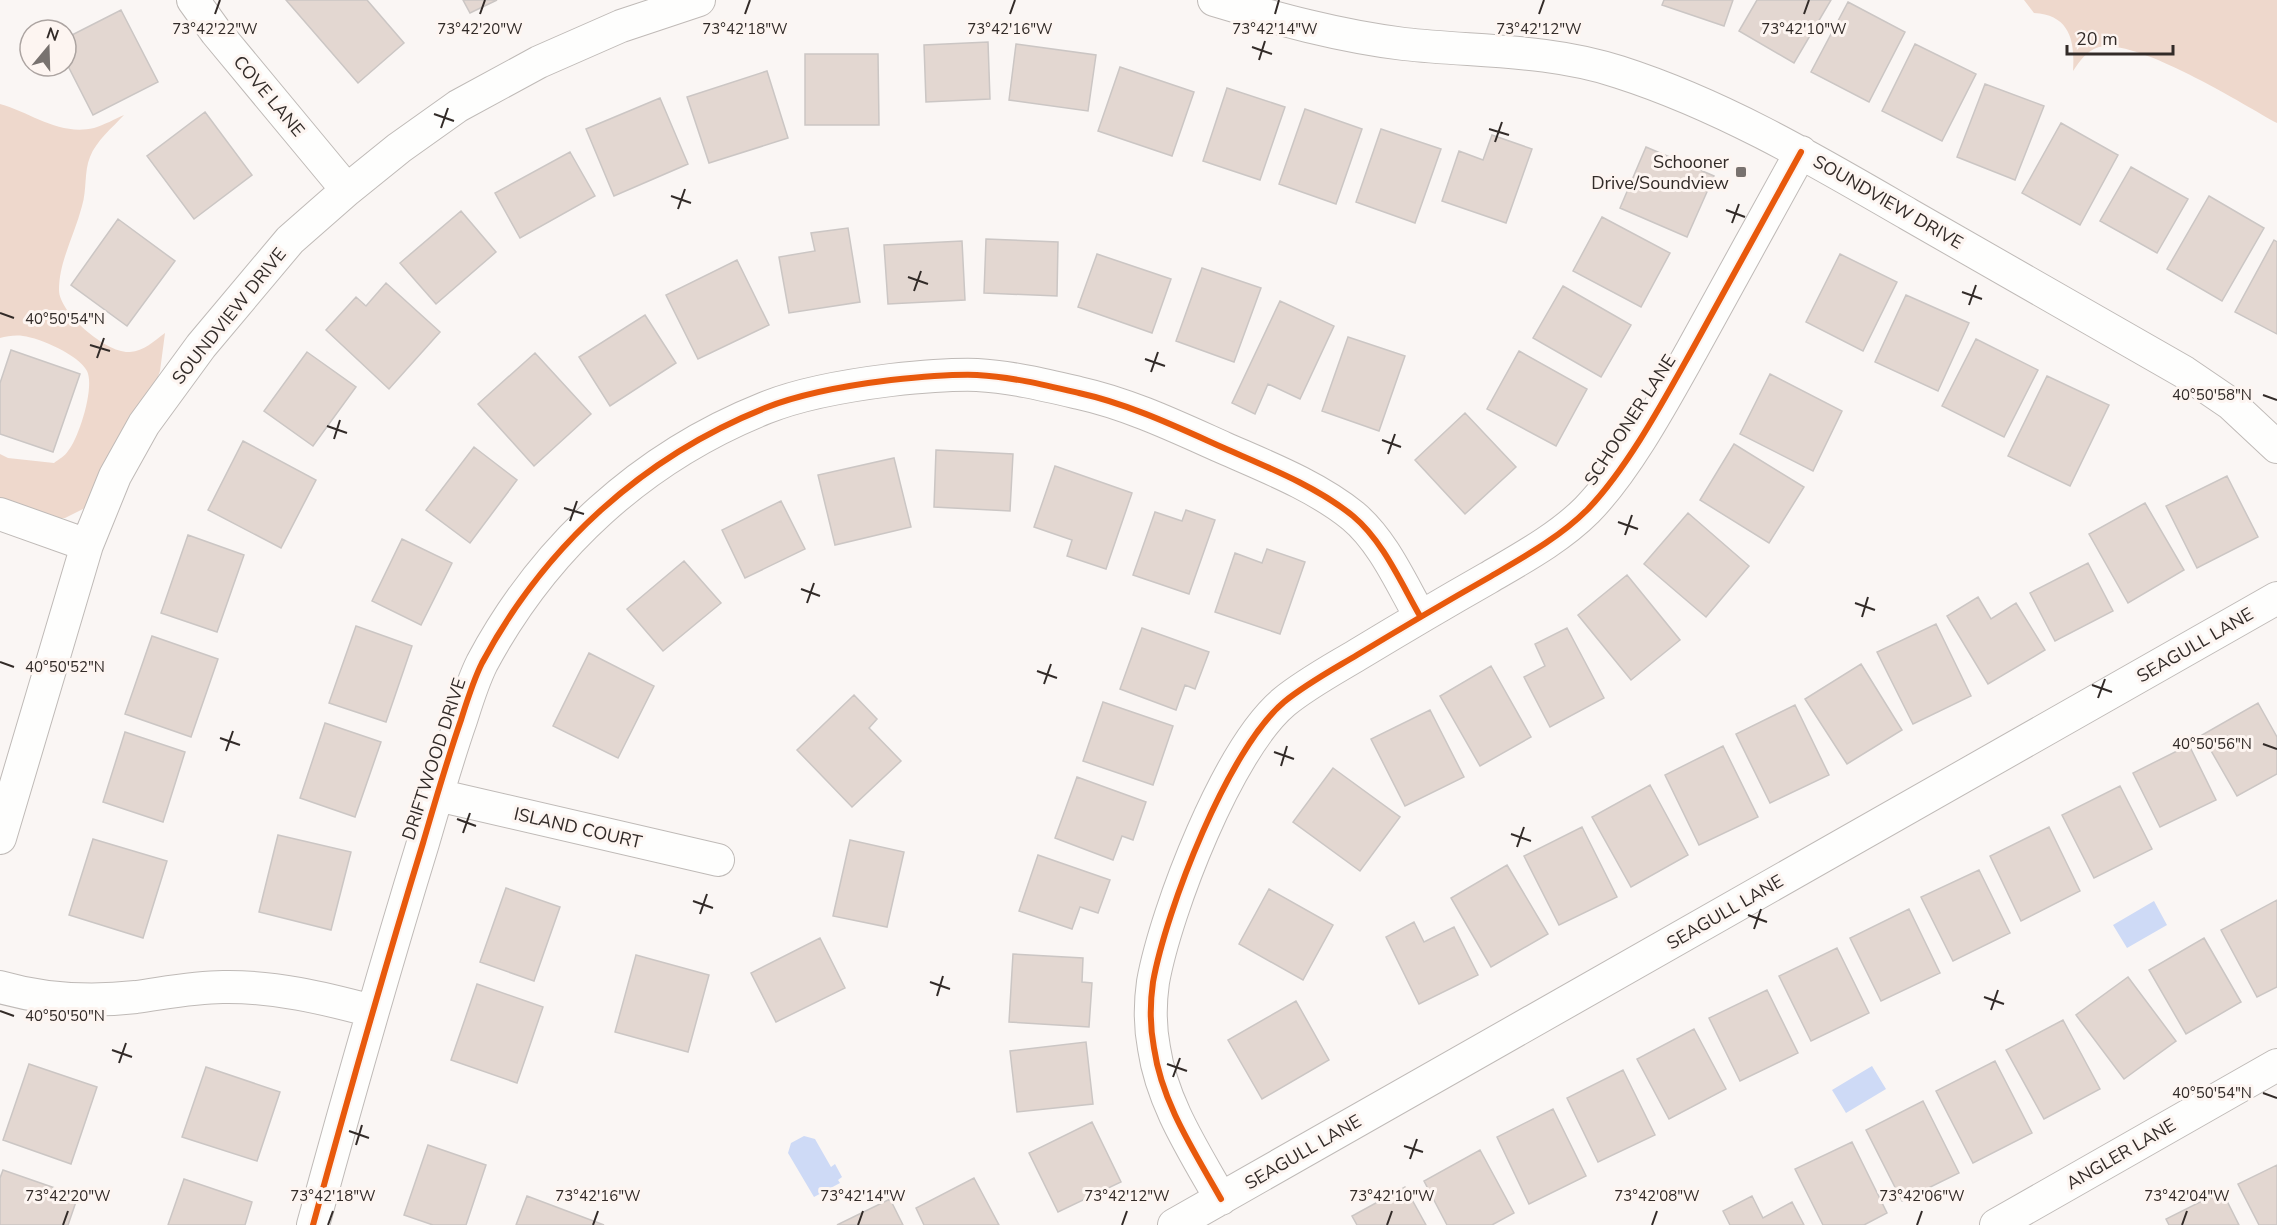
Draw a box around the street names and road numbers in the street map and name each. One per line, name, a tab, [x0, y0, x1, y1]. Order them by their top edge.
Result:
street label: COVE LANE	[228, 50, 310, 142]
street label: SOUNDVIEW DRIVE	[1809, 149, 1967, 255]
street label: SOUNDVIEW DRIVE	[166, 243, 292, 389]
street label: SCHOONER LANE	[1579, 350, 1681, 490]
street label: SEAGULL LANE	[2132, 602, 2258, 688]
street label: DRIFTWOOD DRIVE	[396, 675, 472, 843]
street label: ISLAND COURT	[512, 802, 645, 854]
street label: SEAGULL LANE	[1662, 869, 1788, 955]
street label: SEAGULL LANE	[1240, 1109, 1366, 1195]
street label: ANGLER LANE	[2062, 1113, 2180, 1195]

